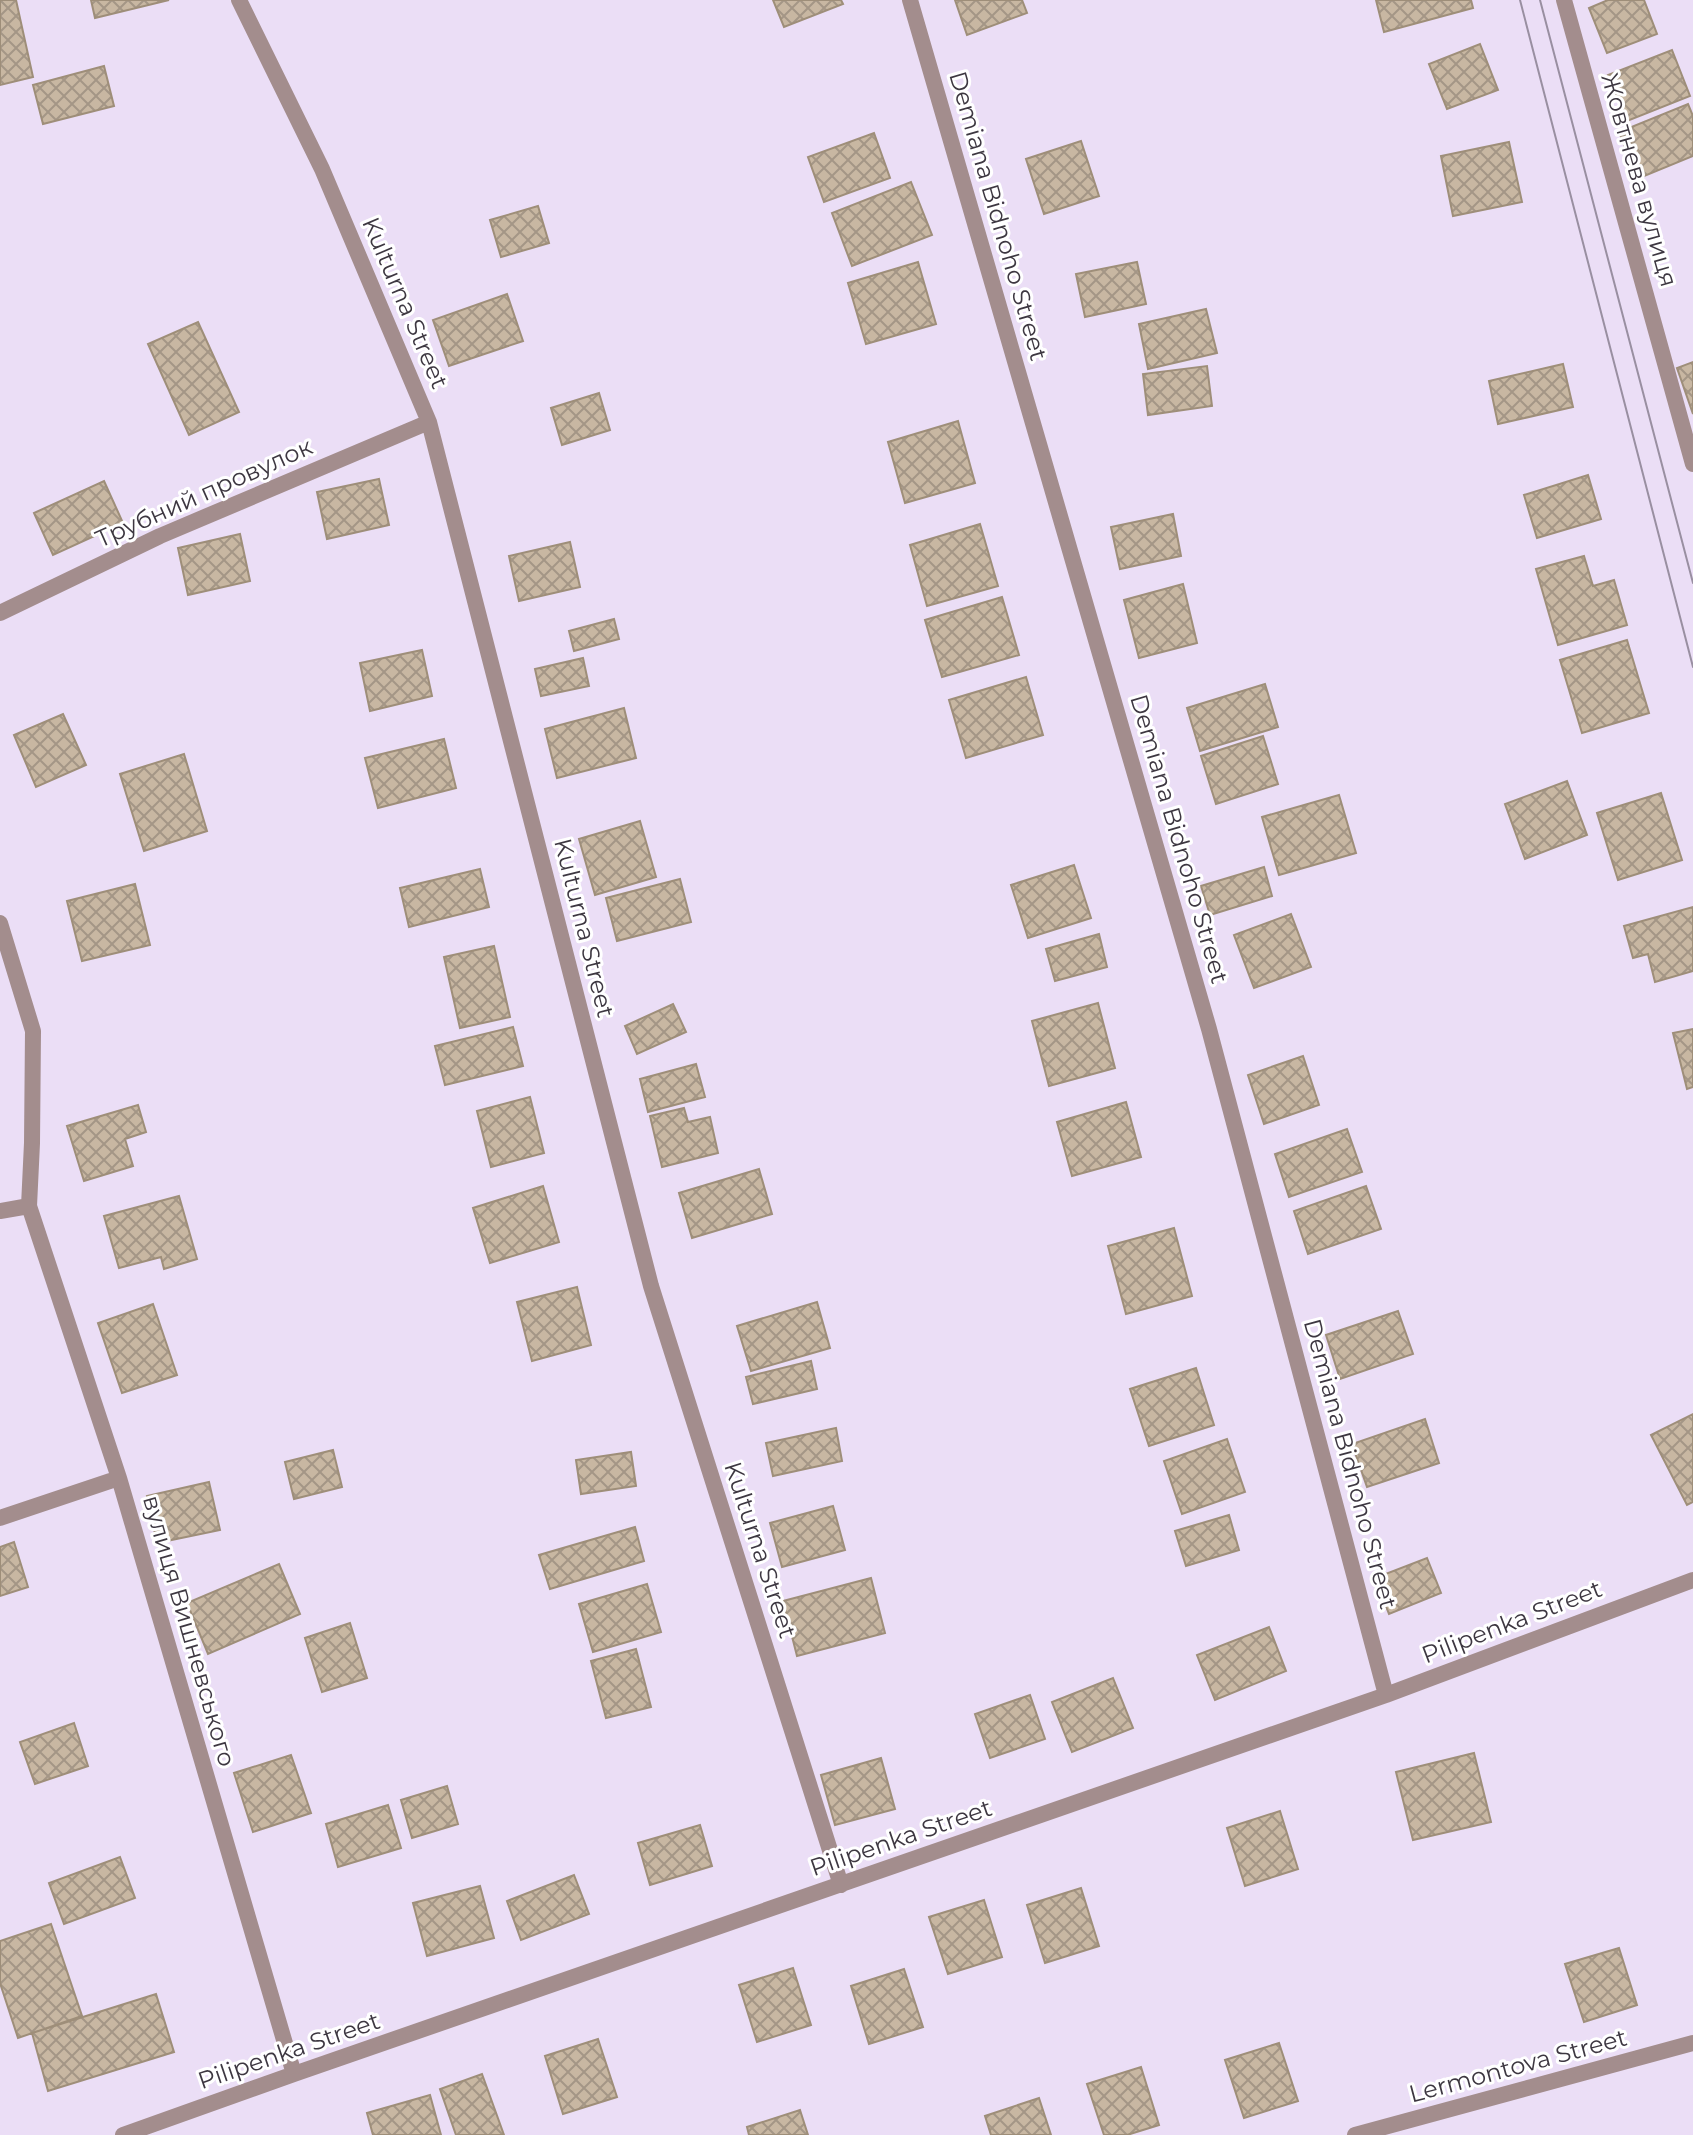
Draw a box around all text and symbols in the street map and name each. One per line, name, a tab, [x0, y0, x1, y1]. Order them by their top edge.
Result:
street label: Demiana Bidnoho Street	[943, 68, 1054, 364]
street label: Жовтнева вулиця	[1595, 70, 1684, 290]
street label: Kulturna Street	[356, 213, 455, 393]
street label: Трубний провулок	[91, 432, 317, 553]
street label: Demiana Bidnoho Street	[1124, 691, 1235, 987]
street label: Kulturna Street	[548, 835, 621, 1021]
street label: Demiana Bidnoho Street	[1298, 1316, 1403, 1612]
street label: Kulturna Street	[718, 1458, 803, 1642]
street label: вулиця Вишневського	[137, 1492, 242, 1770]
street label: Pilipenka Street	[1418, 1574, 1606, 1669]
street label: Pilipenka Street	[806, 1793, 996, 1882]
street label: Pilipenka Street	[194, 2006, 384, 2095]
street label: Lermontova Street	[1406, 2022, 1630, 2109]

